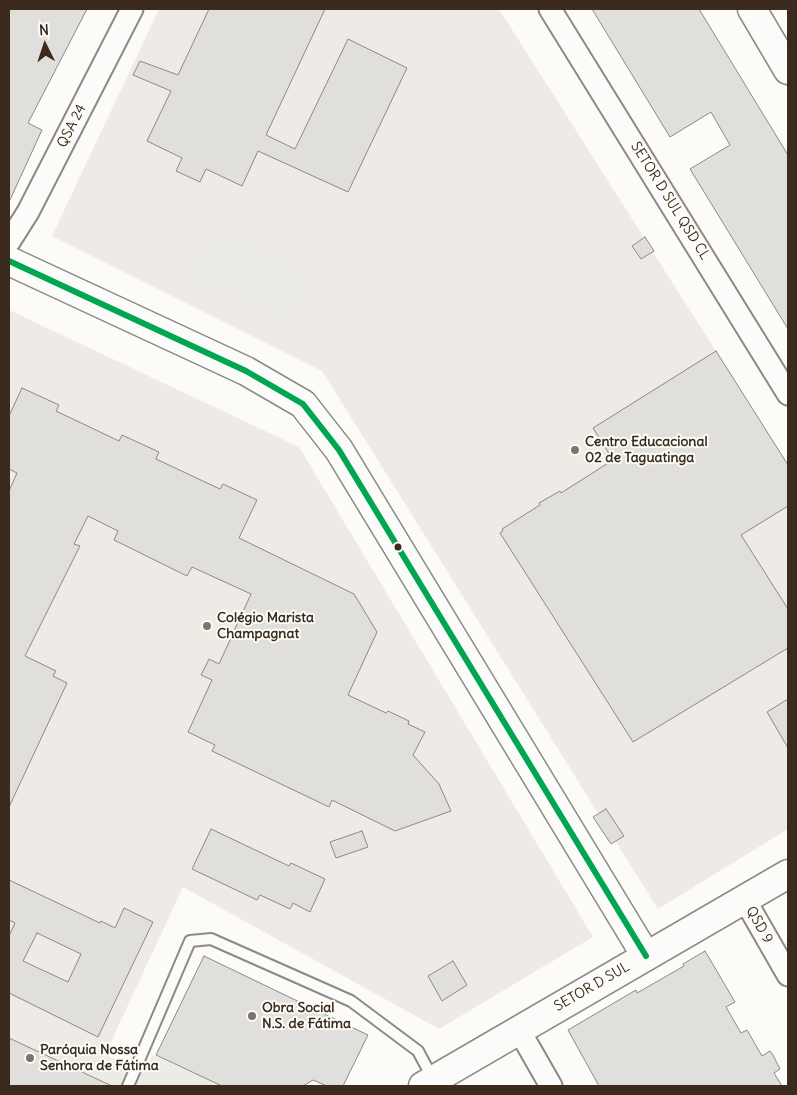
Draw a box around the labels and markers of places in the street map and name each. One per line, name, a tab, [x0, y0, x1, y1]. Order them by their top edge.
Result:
place label: Centro Educacional 02 de Taguatinga	[585, 434, 708, 467]
marker: Centro Educacional 02 de Taguatinga	[569, 444, 581, 456]
unlabelled marker	[393, 542, 403, 552]
place label: Colégio Marista Champagnat	[217, 610, 314, 642]
marker: Colégio Marista Champagnat	[201, 620, 213, 632]
place label: Obra Social N.S. de Fátima	[262, 1000, 351, 1032]
marker: Obra Social N.S. de Fátima	[246, 1010, 258, 1022]
place label: Paróquia Nossa Senhora de Fátima	[40, 1042, 159, 1074]
marker: Paróquia Nossa Senhora de Fátima	[24, 1052, 36, 1064]

